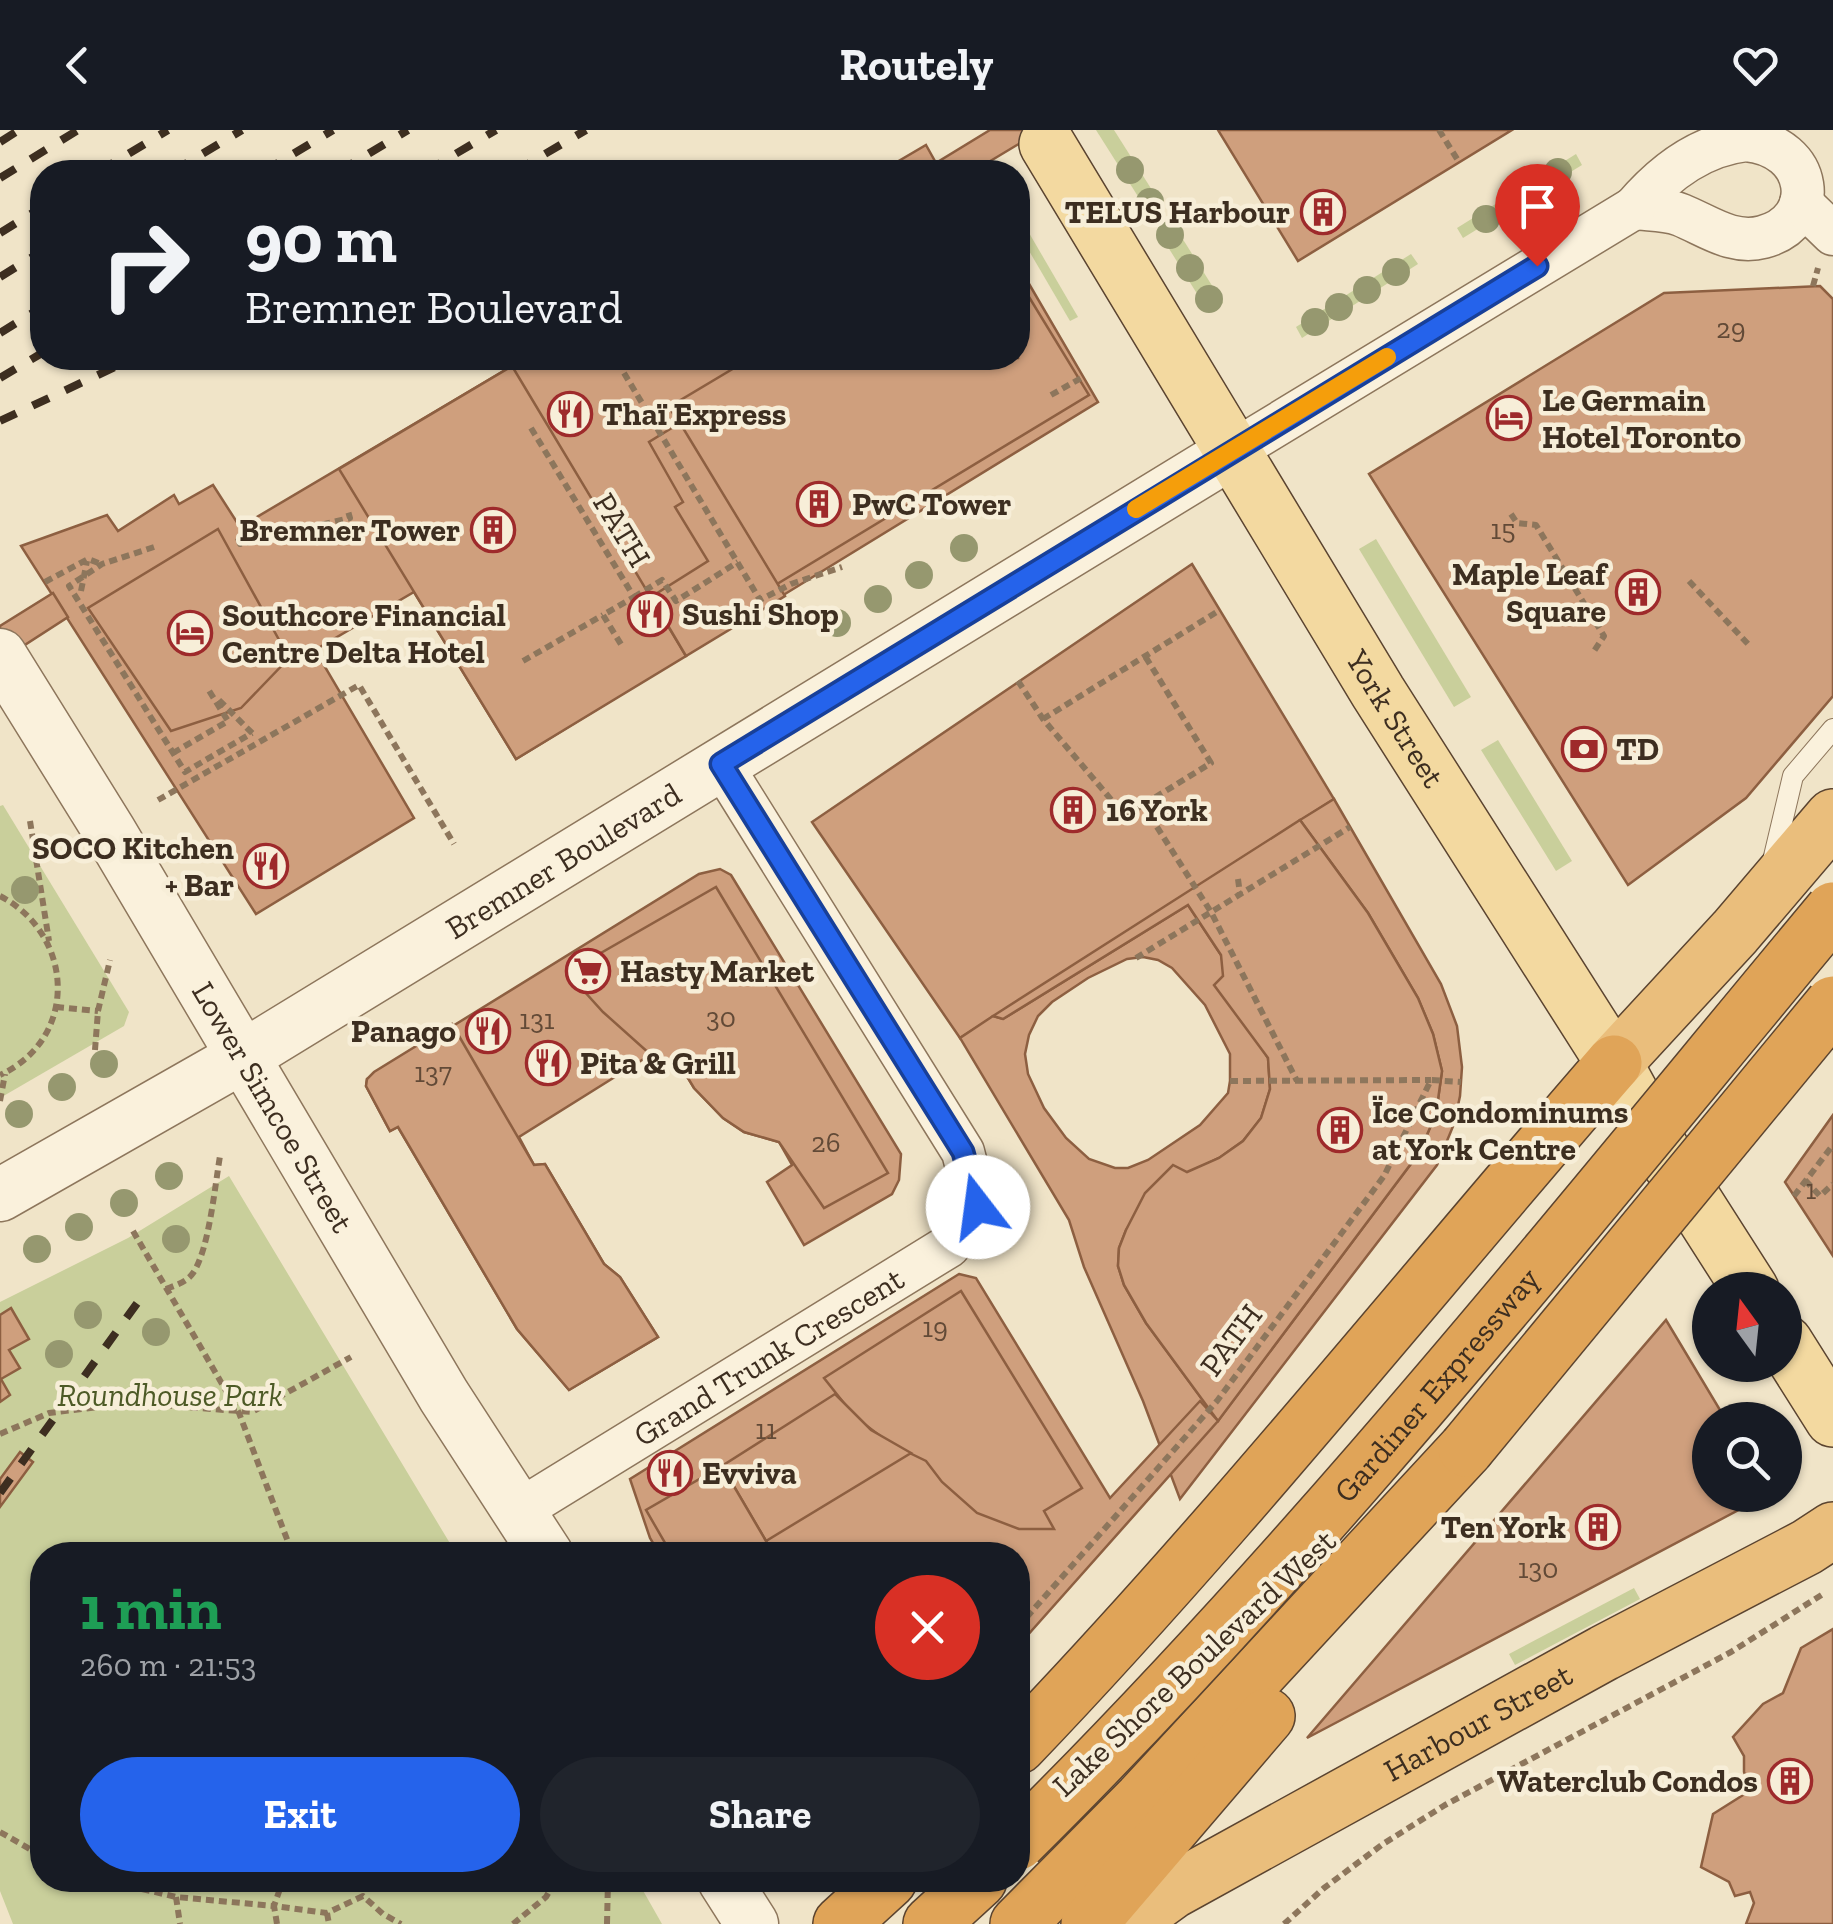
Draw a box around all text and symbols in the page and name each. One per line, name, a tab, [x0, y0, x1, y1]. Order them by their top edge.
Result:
icon: back	[50, 38, 105, 93]
text: Routely	[840, 38, 993, 92]
icon: heart	[1728, 38, 1783, 93]
pin	[1495, 164, 1580, 267]
icon: arrive	[1510, 179, 1565, 234]
building icon: TELUS Harbour	[1300, 189, 1346, 235]
place label: TELUS Harbour	[1065, 193, 1290, 231]
text: 90 m	[245, 196, 397, 280]
icon: right	[80, 200, 210, 330]
text: Bremner Boulevard	[245, 281, 622, 335]
house number: 29	[1716, 312, 1746, 345]
place label: Le Germain Hotel Toronto	[1542, 381, 1741, 456]
restaurant icon: Thaï Express	[547, 391, 593, 437]
place label: Thaï Express	[602, 395, 787, 433]
hotel icon: Le Germain Hotel Toronto	[1486, 395, 1532, 441]
building icon: PwC Tower	[796, 481, 842, 527]
place label: PwC Tower	[852, 485, 1011, 523]
street label: PATH	[585, 486, 659, 574]
building icon: Bremner Tower	[470, 507, 516, 553]
place label: Bremner Tower	[239, 511, 460, 549]
house number: 15	[1490, 513, 1516, 546]
place label: Maple Leaf Square	[1452, 555, 1609, 630]
building icon: Maple Leaf Square	[1615, 569, 1661, 615]
restaurant icon: Sushi Shop	[627, 591, 673, 637]
place label: Sushi Shop	[682, 595, 839, 633]
place label: Southcore Financial Centre Delta Hotel	[222, 596, 506, 671]
hotel icon: Southcore Financial Centre Delta Hotel	[167, 610, 213, 656]
street label: York Street	[1338, 642, 1453, 795]
bank icon: TD	[1561, 726, 1607, 772]
place label: TD	[1616, 730, 1659, 768]
street label: Bremner Boulevard	[439, 774, 688, 947]
building icon: 16 York	[1050, 787, 1096, 833]
place label: 16 York	[1106, 791, 1208, 829]
place label: SOCO Kitchen + Bar	[32, 829, 234, 904]
restaurant icon: SOCO Kitchen + Bar	[243, 843, 289, 889]
supermarket icon: Hasty Market	[565, 948, 611, 994]
place label: Hasty Market	[620, 952, 814, 990]
street label: Lower Simcoe Street	[184, 975, 362, 1239]
house number: 30	[706, 1001, 736, 1034]
house number: 131	[519, 1003, 555, 1036]
restaurant icon: Panago	[465, 1008, 511, 1054]
place label: Panago	[351, 1012, 456, 1050]
restaurant icon: Pita & Grill	[525, 1040, 571, 1086]
place label: Pita & Grill	[580, 1044, 736, 1082]
house number: 137	[414, 1056, 452, 1089]
place label: Ïce Condominums at York Centre	[1372, 1093, 1628, 1168]
building icon: Ïce Condominums at York Centre	[1317, 1107, 1363, 1153]
house number: 26	[811, 1126, 841, 1159]
position arrow	[926, 1155, 1030, 1259]
house number: 1	[1806, 1173, 1817, 1206]
street label: Grand Trunk Crescent	[627, 1259, 911, 1454]
street label: Gardiner Expressway	[1326, 1259, 1548, 1510]
north arrow	[1692, 1272, 1802, 1382]
map controls	[1692, 1272, 1802, 1512]
street label: PATH	[1192, 1297, 1270, 1383]
house number: 19	[922, 1311, 948, 1344]
park label: Roundhouse Park	[57, 1376, 283, 1414]
button: search	[1692, 1402, 1802, 1512]
house number: 11	[755, 1413, 777, 1446]
restaurant icon: Evviva	[647, 1450, 693, 1496]
place label: Evviva	[702, 1454, 797, 1492]
building icon: Ten York	[1575, 1504, 1621, 1550]
place label: Ten York	[1440, 1508, 1566, 1546]
street label: Lake Shore Boulevard West	[1044, 1522, 1344, 1804]
house number: 130	[1518, 1552, 1558, 1585]
text: 1 min	[80, 1572, 222, 1644]
button: close	[875, 1575, 980, 1680]
text: 260 m · 21:53	[80, 1646, 256, 1684]
street label: Harbour Street	[1377, 1655, 1579, 1790]
button: Exit	[80, 1757, 520, 1872]
button: Share	[540, 1757, 980, 1872]
building icon: Waterclub Condos	[1767, 1758, 1813, 1804]
place label: Waterclub Condos	[1497, 1762, 1758, 1800]

